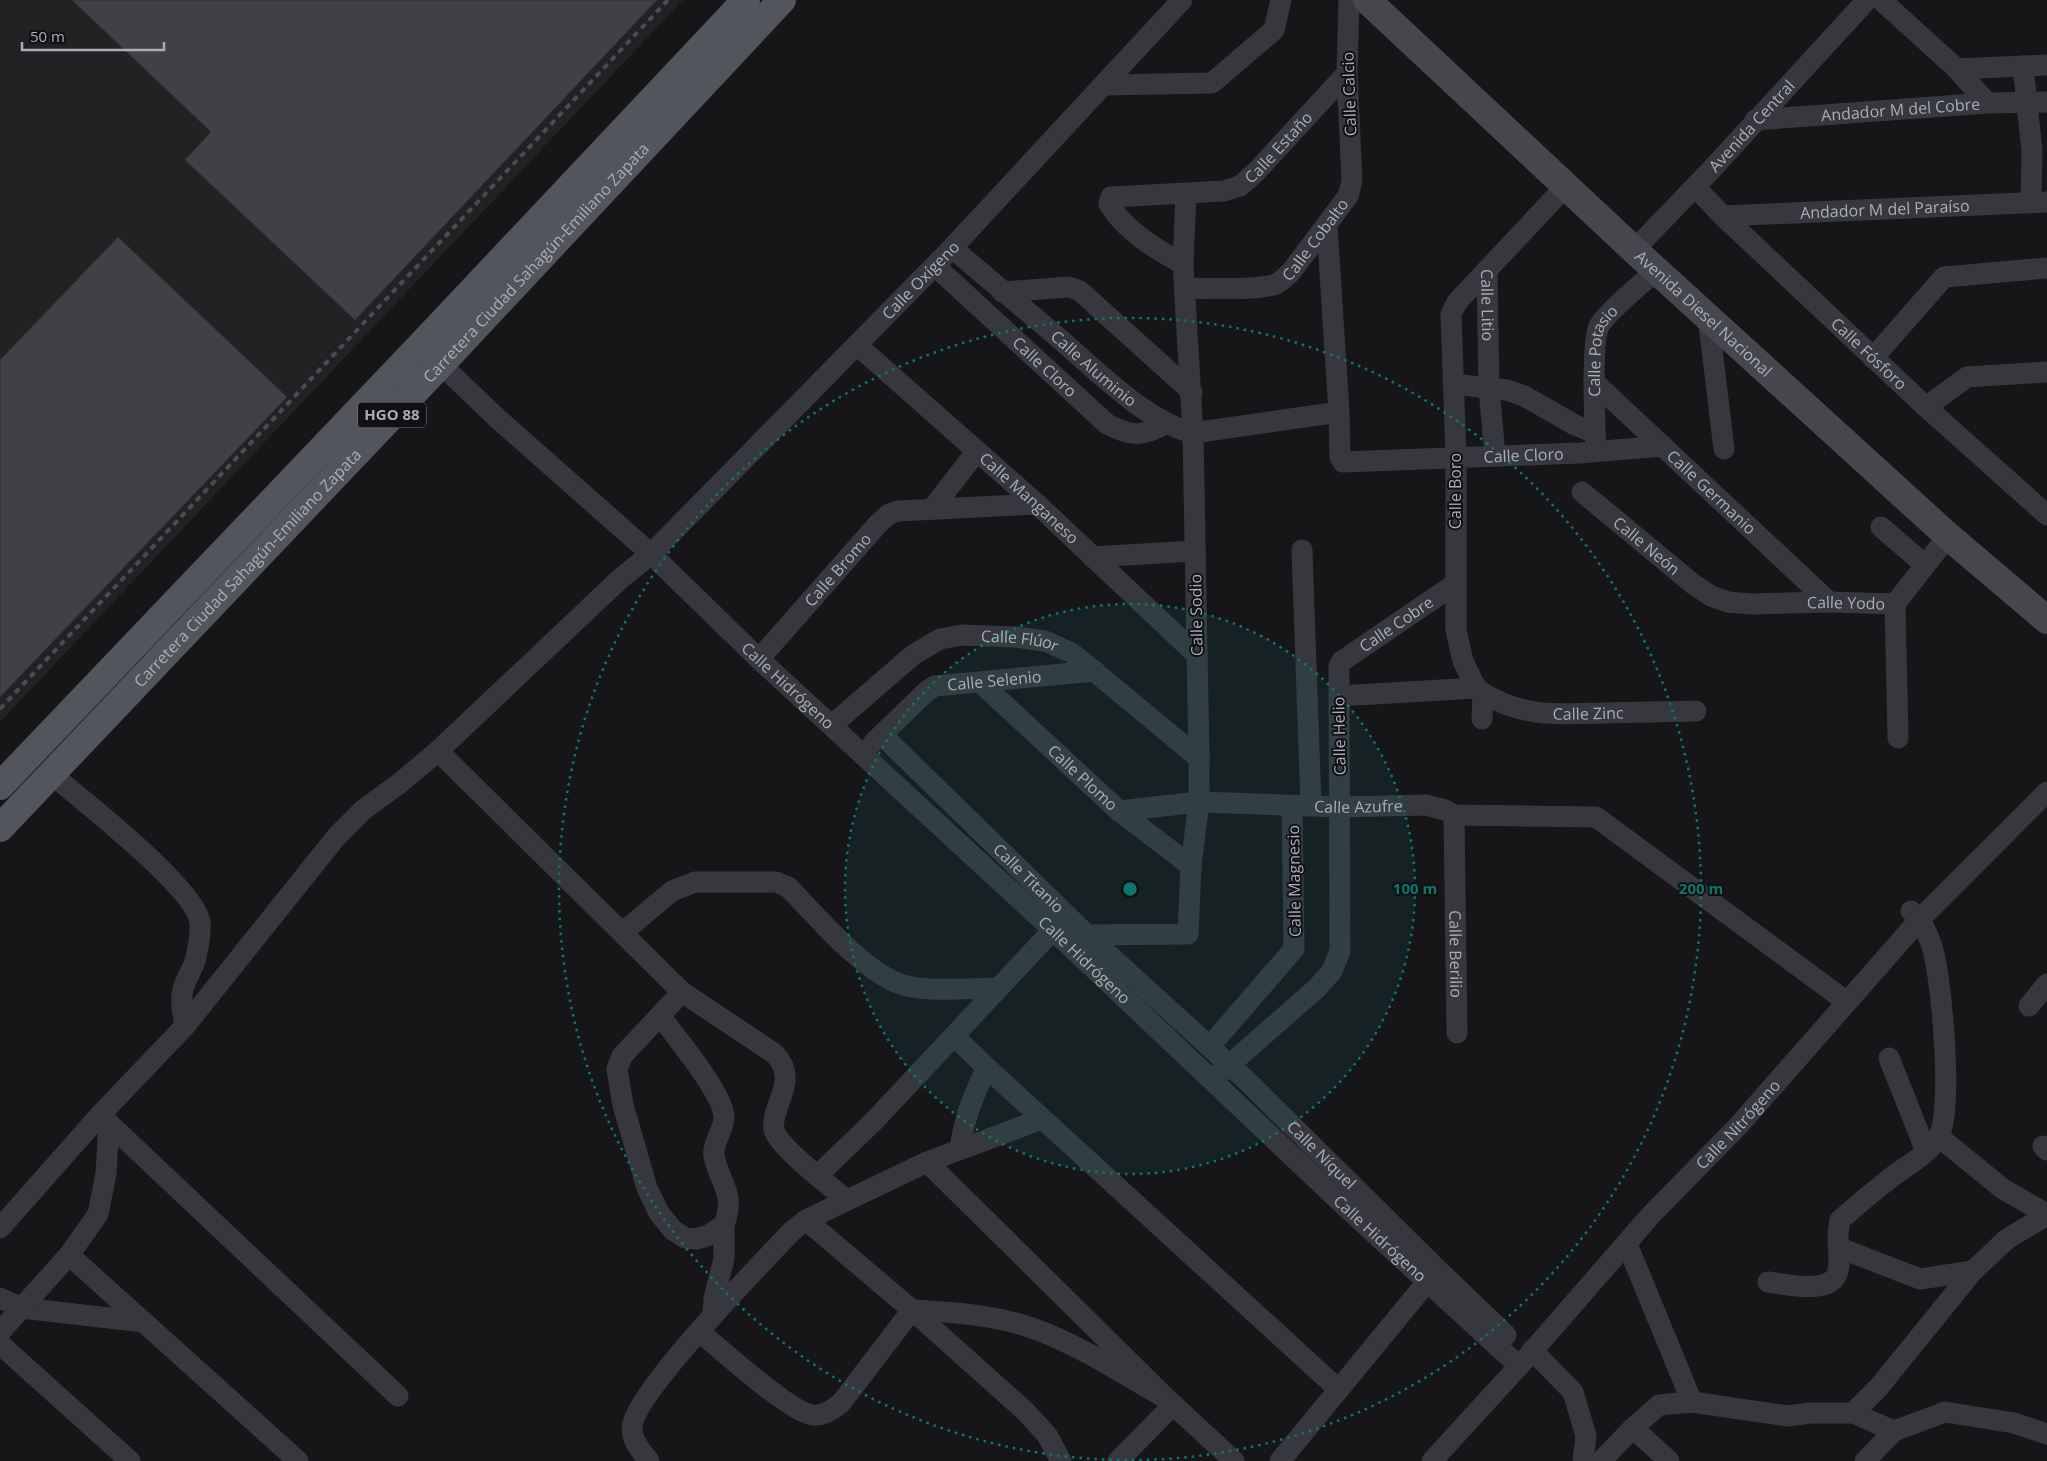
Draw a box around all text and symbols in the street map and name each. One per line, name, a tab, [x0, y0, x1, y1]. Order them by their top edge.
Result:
scale bar	[22, 20, 165, 52]
text: 50 m	[30, 26, 65, 46]
street label: Calle Calcio	[1337, 51, 1361, 137]
street label: Avenida Central	[1704, 75, 1799, 177]
street label: Andador M del Cobre	[1820, 93, 1981, 126]
street label: Calle Estaño	[1240, 107, 1317, 188]
street label: Carretera Ciudad Sahagún-Emiliano Zapata	[418, 138, 654, 387]
street label: Calle Cobalto	[1277, 194, 1353, 286]
street label: Andador M del Paraíso	[1800, 194, 1970, 224]
street label: Calle Oxígeno	[877, 236, 964, 324]
street label: Avenida Diesel Nacional	[1630, 245, 1777, 382]
street label: Calle Litio	[1476, 269, 1499, 341]
street label: Calle Potasio	[1583, 300, 1623, 397]
street label: Calle Fósforo	[1826, 312, 1912, 395]
street label: Calle Aluminio	[1046, 325, 1141, 412]
street label: Calle Cloro	[1008, 332, 1082, 402]
road number: HGO 88	[358, 402, 426, 428]
street label: Calle Cloro	[1483, 443, 1564, 468]
street label: Carretera Ciudad Sahagún-Emiliano Zapata	[129, 444, 366, 692]
street label: Calle Germanio	[1662, 445, 1761, 539]
street label: Calle Manganeso	[975, 447, 1084, 549]
street label: Calle Boro	[1444, 453, 1466, 529]
street label: Calle Neón	[1609, 511, 1685, 580]
street label: Calle Bromo	[799, 528, 876, 611]
street label: Calle Sodio	[1184, 574, 1208, 656]
street label: Calle Cobre	[1355, 591, 1438, 657]
street label: Calle Yodo	[1807, 591, 1885, 615]
street label: Calle Flúor	[981, 625, 1063, 657]
street label: Calle Hidrógeno	[737, 637, 839, 734]
street label: Calle Selenio	[946, 665, 1042, 696]
street label: Calle Helio	[1327, 696, 1351, 776]
street label: Calle Zinc	[1552, 701, 1624, 725]
street label: Calle Plomo	[1043, 740, 1123, 815]
street label: Calle Azufre	[1314, 795, 1403, 818]
street label: Calle Magnesio	[1282, 825, 1306, 937]
street label: Calle Titanio	[988, 838, 1069, 918]
text: 100 m	[1393, 878, 1437, 898]
text: 200 m	[1679, 878, 1723, 898]
centre of rings	[1121, 880, 1139, 898]
street label: Calle Berilio	[1444, 910, 1468, 998]
street label: Calle Hidrógeno	[1034, 911, 1135, 1009]
street label: Calle Nitrógeno	[1691, 1075, 1785, 1174]
street label: Calle Níquel	[1282, 1116, 1361, 1194]
street label: Calle Hidrógeno	[1329, 1190, 1431, 1287]

